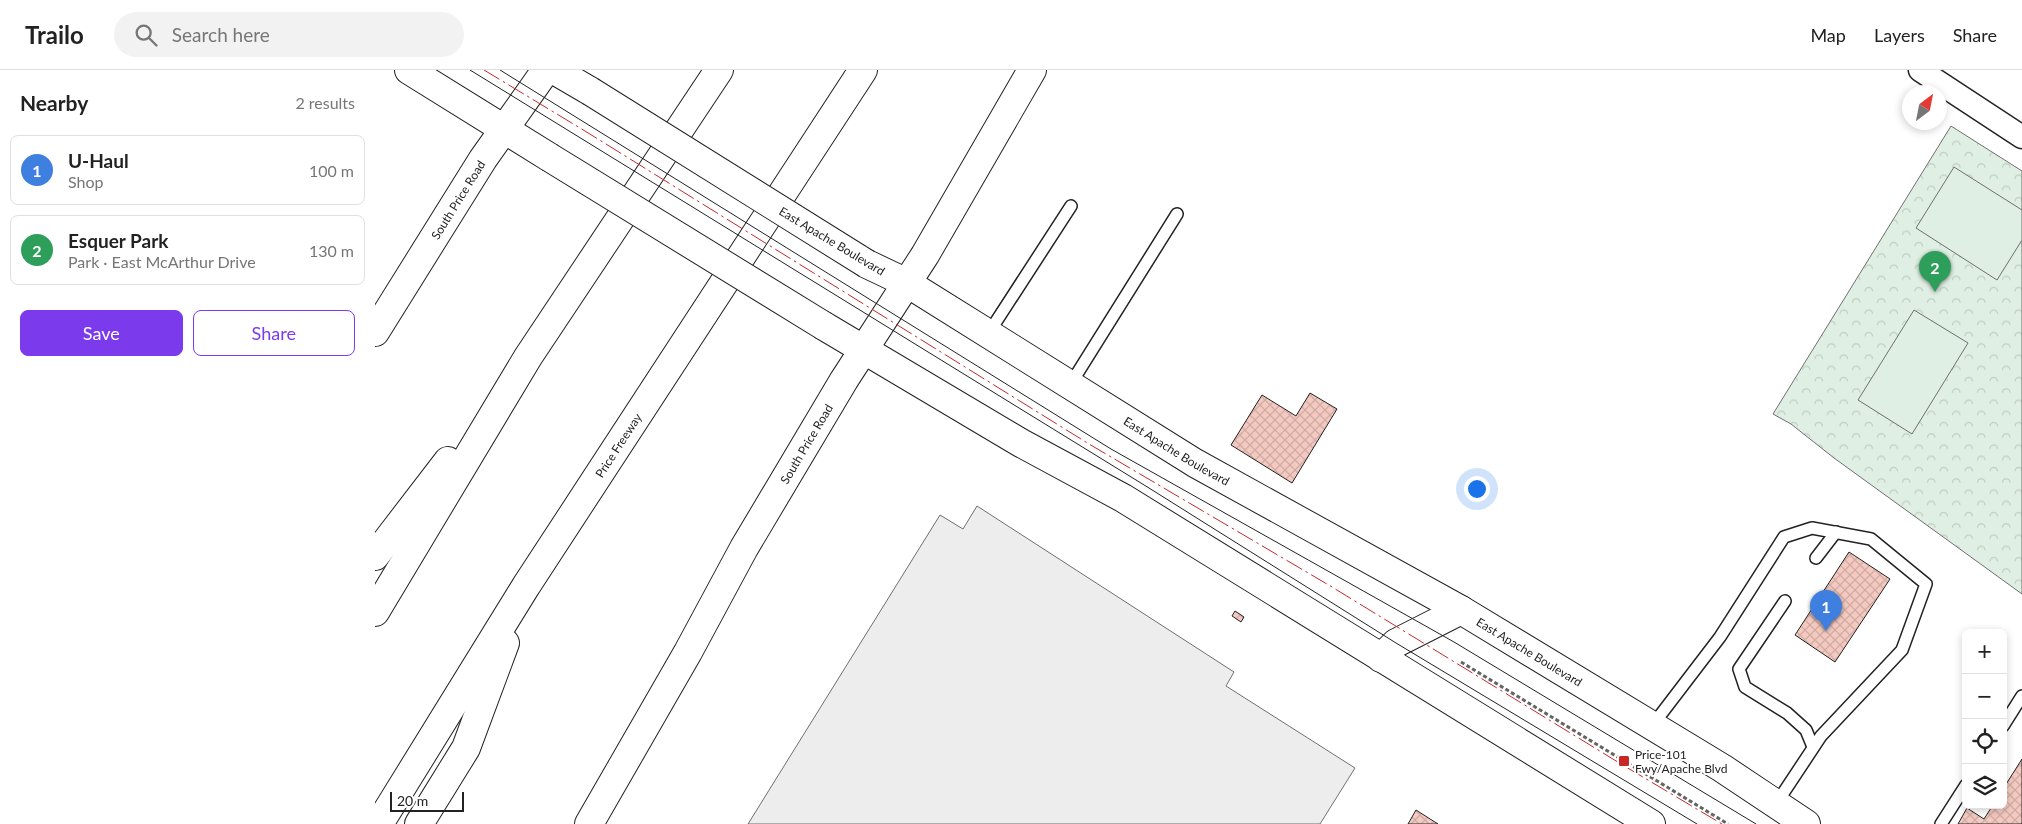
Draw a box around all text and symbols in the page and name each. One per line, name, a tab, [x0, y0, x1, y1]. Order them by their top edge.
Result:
search box	[114, 12, 464, 57]
text: Trailo	[25, 20, 84, 49]
icon: search	[132, 21, 160, 49]
text: Search here	[172, 23, 270, 46]
text: Map	[1810, 24, 1846, 46]
text: Layers	[1874, 24, 1925, 46]
text: Share	[1953, 24, 1997, 46]
north arrow	[1902, 85, 1947, 130]
text: Nearby	[20, 90, 88, 115]
text: 2 results	[295, 93, 355, 112]
text: U-Haul	[68, 149, 129, 172]
street label: South Price Road	[427, 157, 488, 242]
text: 1	[32, 161, 42, 180]
text: 100 m	[309, 161, 354, 180]
text: Shop	[68, 172, 104, 191]
street label: East Apache Boulevard	[776, 203, 888, 279]
text: Esquer Park	[68, 229, 168, 252]
text: 2	[32, 241, 42, 260]
text: 130 m	[309, 241, 354, 260]
pin: 2	[1919, 251, 1951, 292]
text: Park · East McArthur Drive	[68, 252, 256, 271]
button: Save	[20, 310, 183, 356]
button: Share	[193, 310, 355, 356]
street label: South Price Road	[777, 401, 836, 486]
street label: Price Freeway	[592, 409, 645, 480]
street label: East Apache Boulevard	[1121, 413, 1232, 488]
your location	[1464, 476, 1490, 502]
pin: 1	[1810, 590, 1842, 631]
street label: East Apache Boulevard	[1474, 614, 1585, 689]
map controls	[1962, 629, 2007, 809]
button: +	[1962, 629, 2007, 674]
button: −	[1962, 674, 2007, 719]
button: locate	[1962, 719, 2007, 764]
place label: Price-101 Fwy/Apache Blvd	[1635, 747, 1727, 776]
marker: Price-101 Fwy/Apache Blvd	[1617, 754, 1631, 768]
button: layers	[1962, 764, 2007, 809]
scale bar	[390, 789, 464, 812]
text: 20 m	[397, 792, 428, 809]

